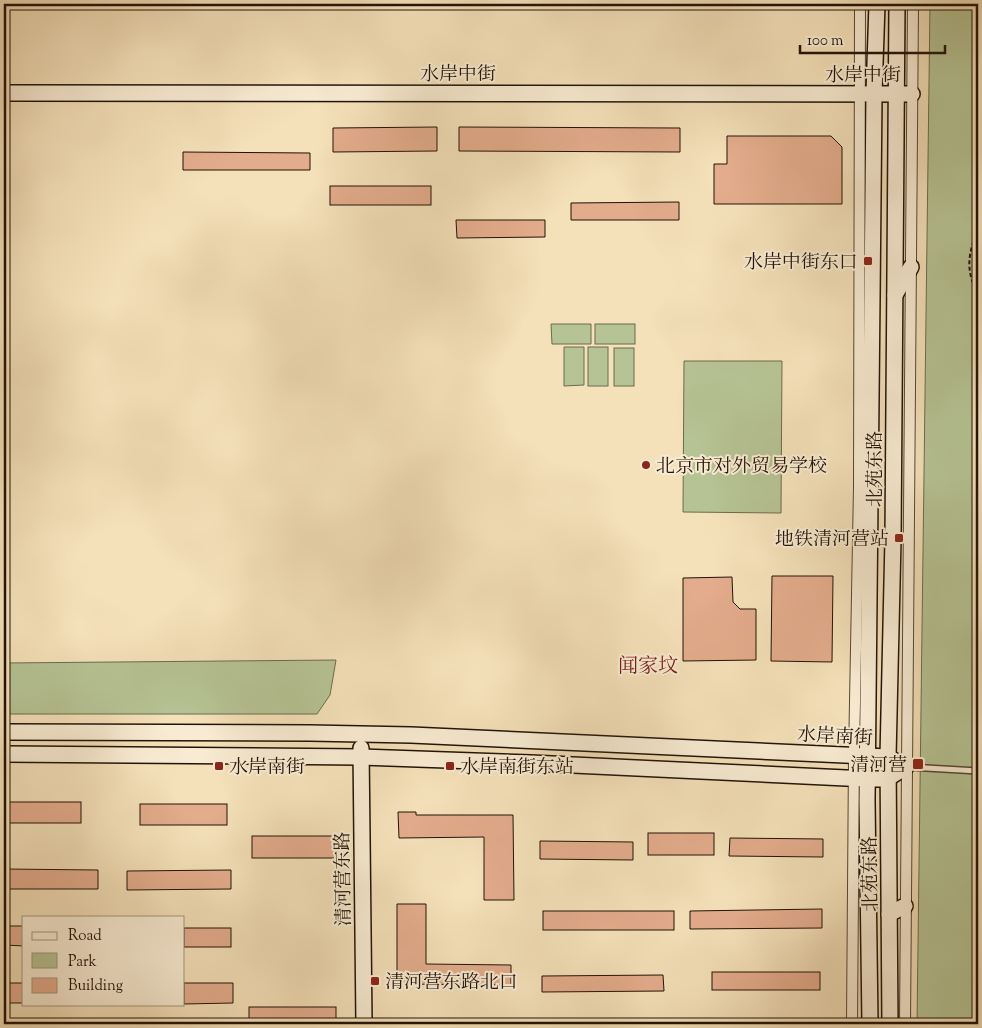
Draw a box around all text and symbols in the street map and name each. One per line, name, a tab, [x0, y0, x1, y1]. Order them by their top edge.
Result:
scale bar	[800, 22, 944, 54]
text: 100 m	[807, 31, 844, 52]
street label: 水岸中街	[420, 62, 496, 89]
street label: 水岸中街	[825, 63, 901, 90]
place label: 水岸中街东口	[744, 250, 858, 277]
marker: 水岸中街东口	[862, 255, 874, 267]
street label: 北苑东路	[863, 431, 890, 507]
place label: 北京市对外贸易学校	[656, 454, 827, 481]
marker: 北京市对外贸易学校	[640, 459, 652, 471]
place label: 地铁清河营站	[775, 527, 889, 554]
marker: 地铁清河营站	[893, 532, 905, 544]
district label: 闻家坟	[618, 653, 678, 682]
street label: 水岸南街	[796, 722, 874, 753]
place label: 清河营	[850, 753, 907, 780]
place label: 水岸南街	[229, 755, 305, 782]
place label: 水岸南街东站	[460, 755, 574, 782]
marker: 清河营	[911, 757, 925, 771]
marker: 水岸南街	[213, 760, 225, 772]
marker: 水岸南街东站	[444, 760, 456, 772]
street label: 清河营东路	[330, 831, 359, 927]
street label: 北苑东路	[857, 836, 886, 912]
legend	[22, 916, 185, 1006]
text: Road	[68, 926, 102, 947]
text: Park	[68, 952, 97, 973]
place label: 清河营东路北口	[385, 970, 518, 997]
marker: 清河营东路北口	[369, 975, 381, 987]
text: Building	[68, 976, 123, 997]

